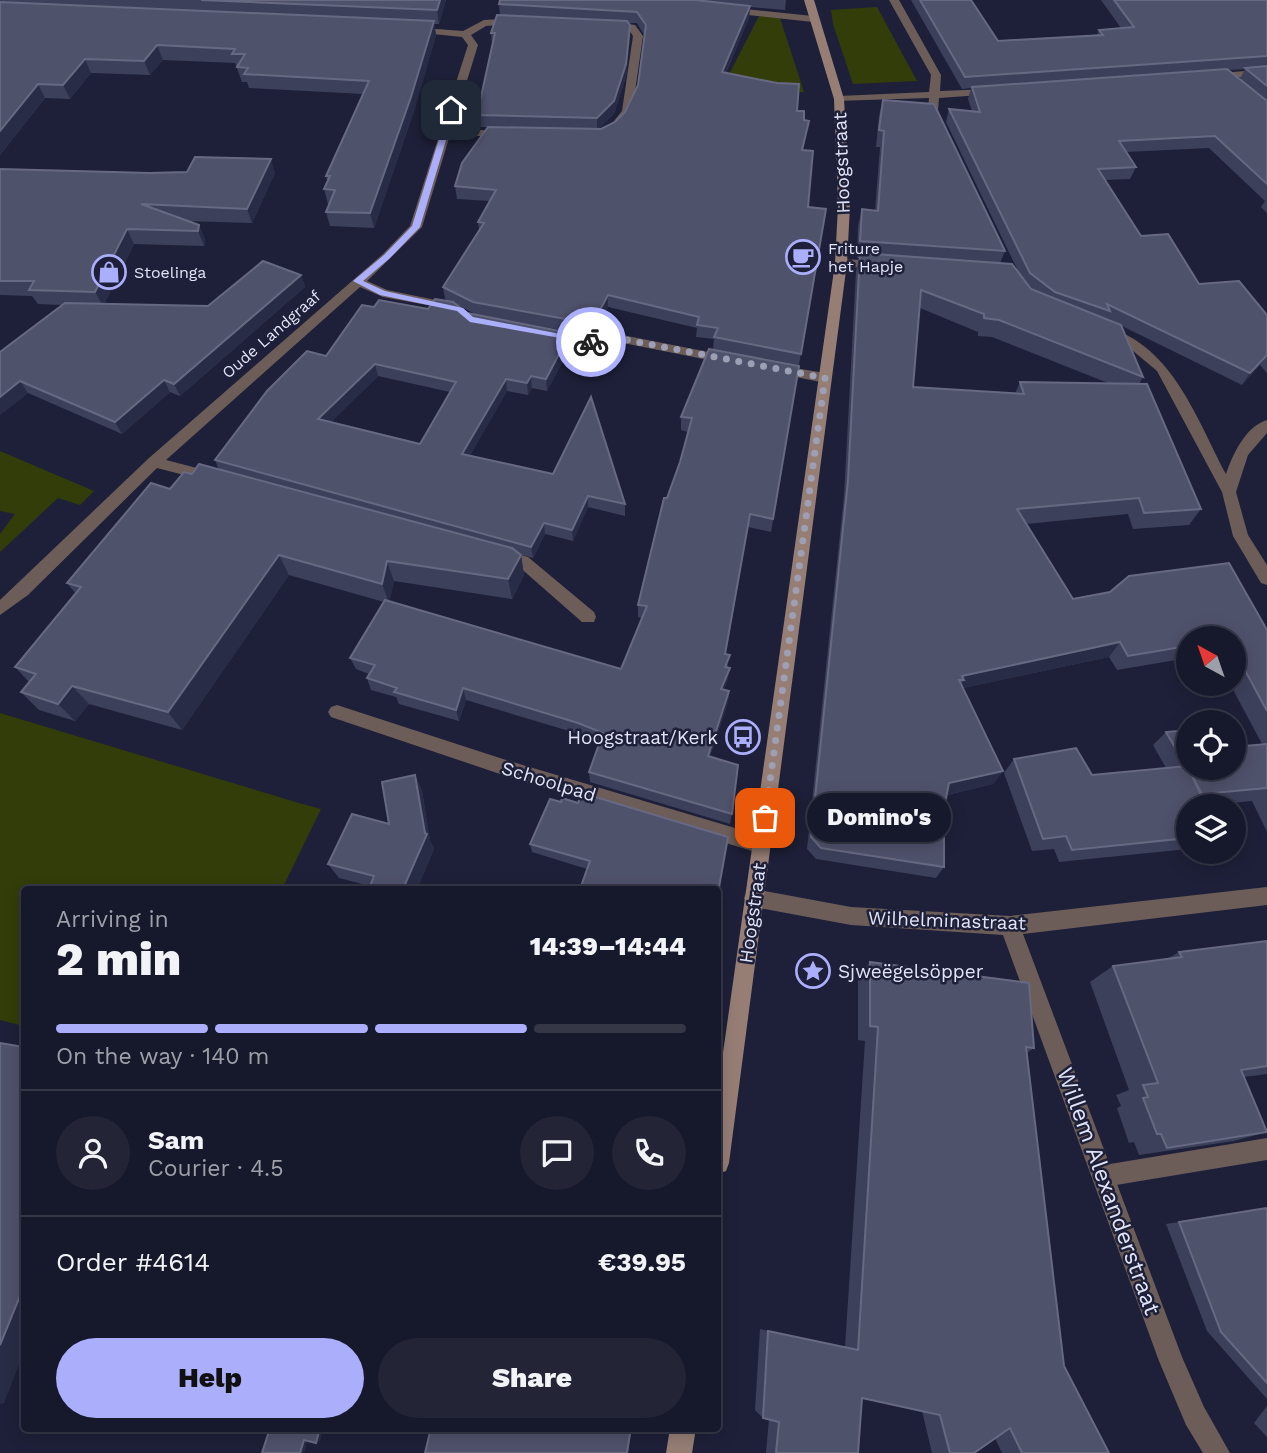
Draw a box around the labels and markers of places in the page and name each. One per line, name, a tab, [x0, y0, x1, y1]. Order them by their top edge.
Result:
pin	[421, 80, 481, 140]
cafe icon: Friture het Hapje	[784, 238, 822, 276]
place label: Friture het Hapje	[828, 239, 903, 276]
shop icon: Stoelinga	[90, 253, 128, 291]
place label: Stoelinga	[134, 263, 206, 282]
bus stop icon: Hoogstraat/Kerk	[724, 718, 762, 756]
place label: Hoogstraat/Kerk	[567, 726, 718, 749]
pin	[735, 788, 795, 848]
callout: Domino's	[807, 794, 950, 842]
place icon: Sjweëgelsöpper	[794, 952, 832, 990]
place label: Sjweëgelsöpper	[838, 960, 984, 983]

